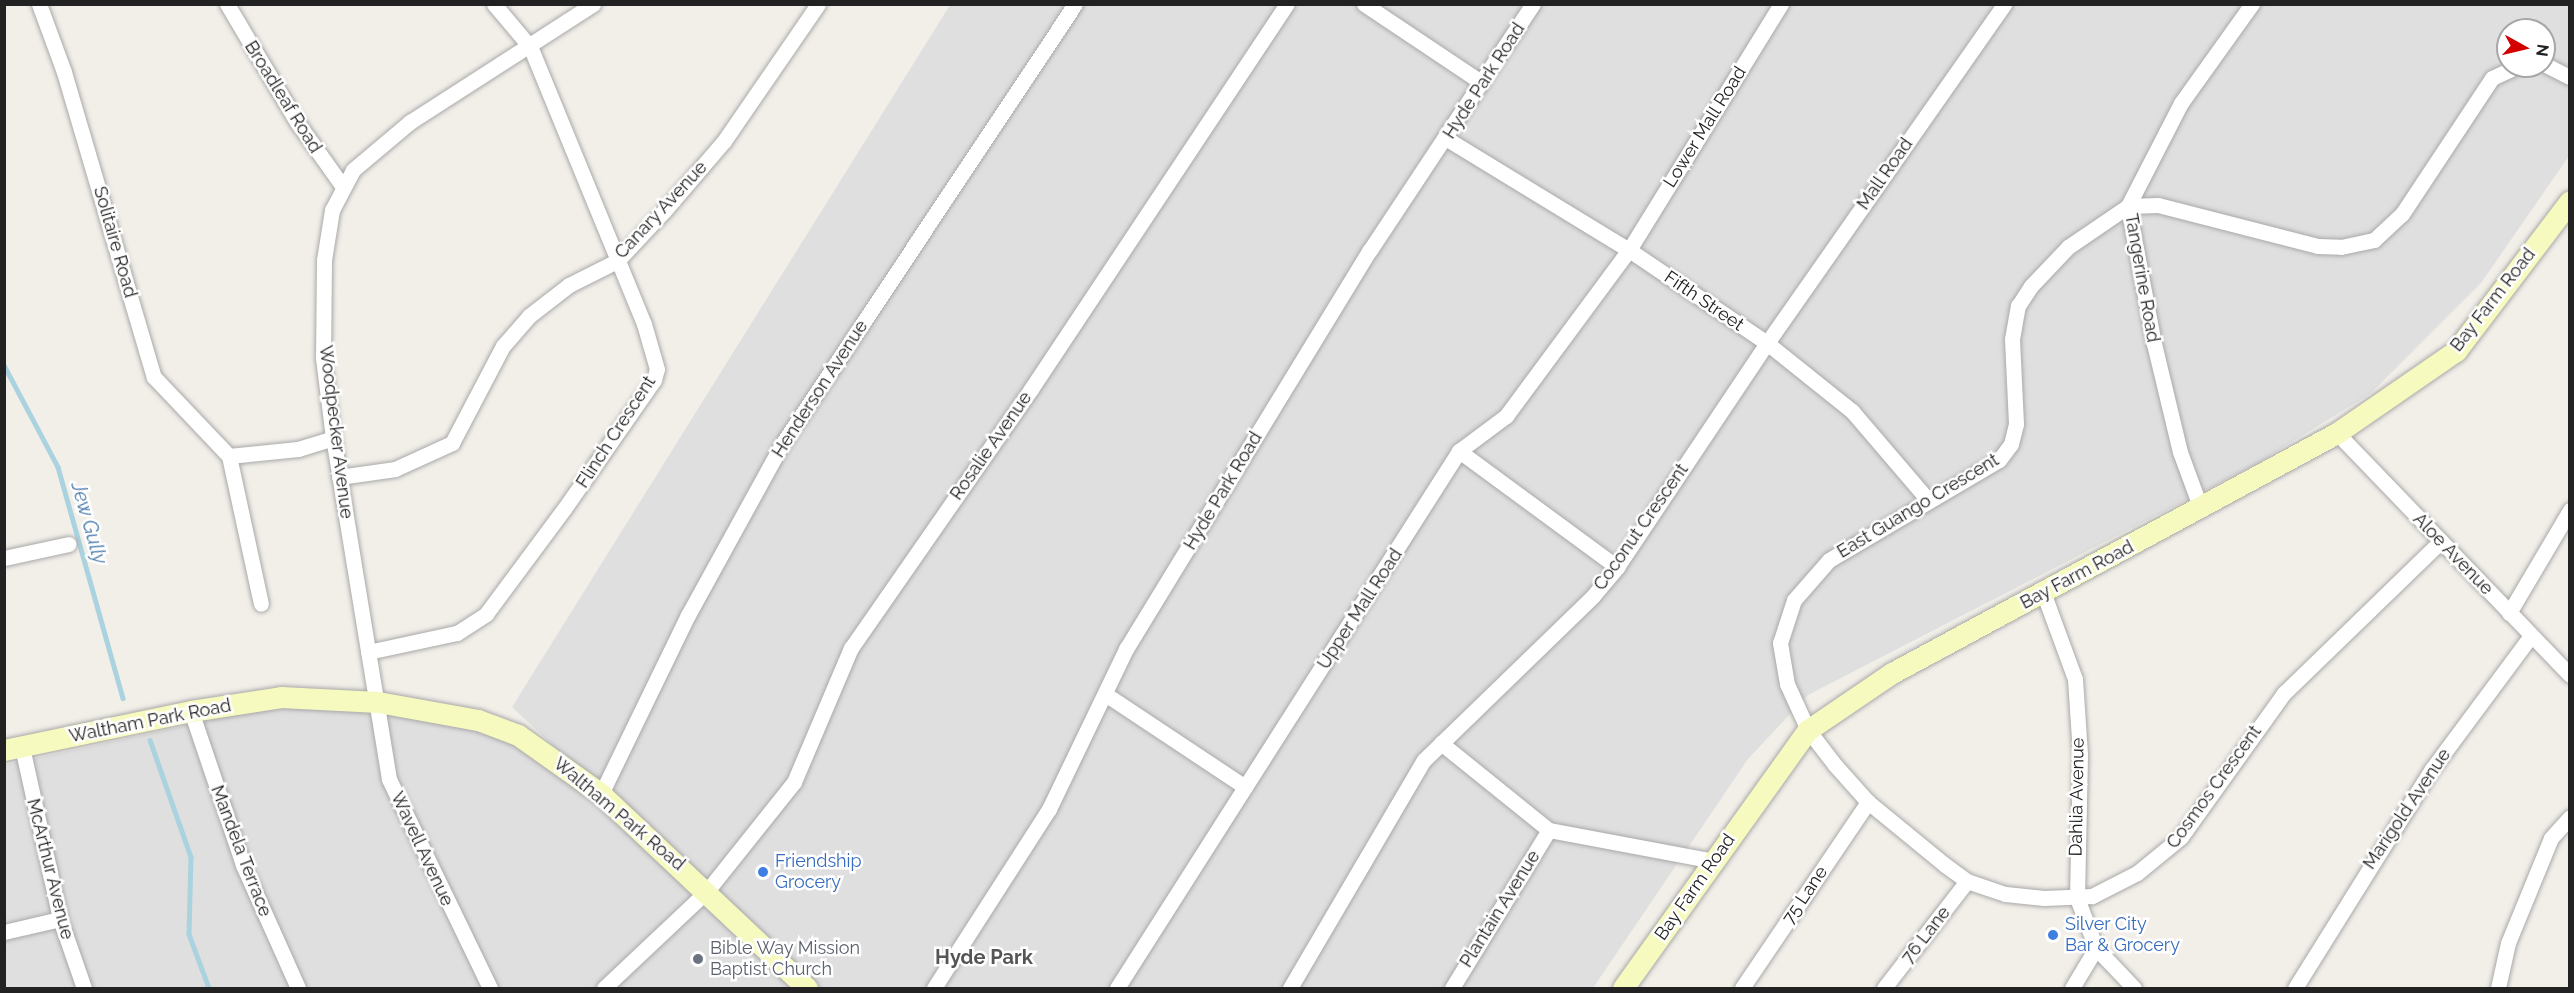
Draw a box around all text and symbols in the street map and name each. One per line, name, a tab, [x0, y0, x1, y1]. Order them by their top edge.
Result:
north arrow	[2496, 18, 2556, 78]
street label: Hyde Park Road	[1439, 19, 1529, 143]
street label: Broadleaf Road	[240, 37, 326, 157]
text: N	[2532, 43, 2553, 58]
street label: Lower Mall Road	[1659, 62, 1751, 192]
street label: Mall Road	[1852, 134, 1918, 214]
street label: Canary Avenue	[610, 156, 712, 264]
street label: Solitaire Road	[89, 184, 141, 300]
street label: Tangerine Road	[2120, 212, 2164, 344]
street label: Bay Farm Road	[2446, 244, 2540, 356]
street label: Fifth Street	[1660, 266, 1748, 336]
street label: Henderson Avenue	[767, 316, 873, 462]
street label: Woodpecker Avenue	[315, 344, 357, 520]
street label: Flinch Crescent	[572, 372, 660, 492]
street label: Rosalie Avenue	[945, 387, 1037, 505]
street label: Hyde Park Road	[1179, 428, 1267, 554]
street label: East Guango Crescent	[1833, 449, 2003, 563]
street label: Coconut Crescent	[1589, 459, 1693, 595]
water label: Jew Gully	[66, 479, 112, 567]
street label: Aloe Avenue	[2408, 508, 2498, 600]
street label: Bay Farm Road	[2016, 536, 2138, 614]
street label: Upper Mall Road	[1313, 544, 1407, 674]
street label: Waltham Park Road	[67, 695, 233, 747]
street label: Cosmos Crescent	[2162, 721, 2266, 853]
street label: Dahlia Avenue	[2065, 737, 2089, 857]
street label: Marigold Avenue	[2359, 744, 2455, 874]
street label: Waltham Park Road	[549, 753, 689, 875]
street label: Mandela Terrace	[206, 782, 276, 920]
street label: Wavell Avenue	[386, 788, 458, 910]
street label: McArthur Avenue	[22, 796, 78, 942]
street label: Bay Farm Road	[1650, 829, 1740, 945]
street label: Plantain Avenue	[1455, 846, 1545, 972]
place label: Friendship Grocery	[775, 851, 862, 894]
street label: 75 Lane	[1778, 862, 1832, 928]
marker: Friendship Grocery	[756, 865, 770, 879]
street label: 76 Lane	[1897, 902, 1955, 968]
place label: Silver City Bar & Grocery	[2065, 914, 2180, 956]
marker: Silver City Bar & Grocery	[2046, 928, 2060, 942]
place label: Bible Way Mission Baptist Church	[710, 938, 861, 980]
district label: Hyde Park	[935, 945, 1033, 969]
marker: Bible Way Mission Baptist Church	[691, 952, 705, 966]

